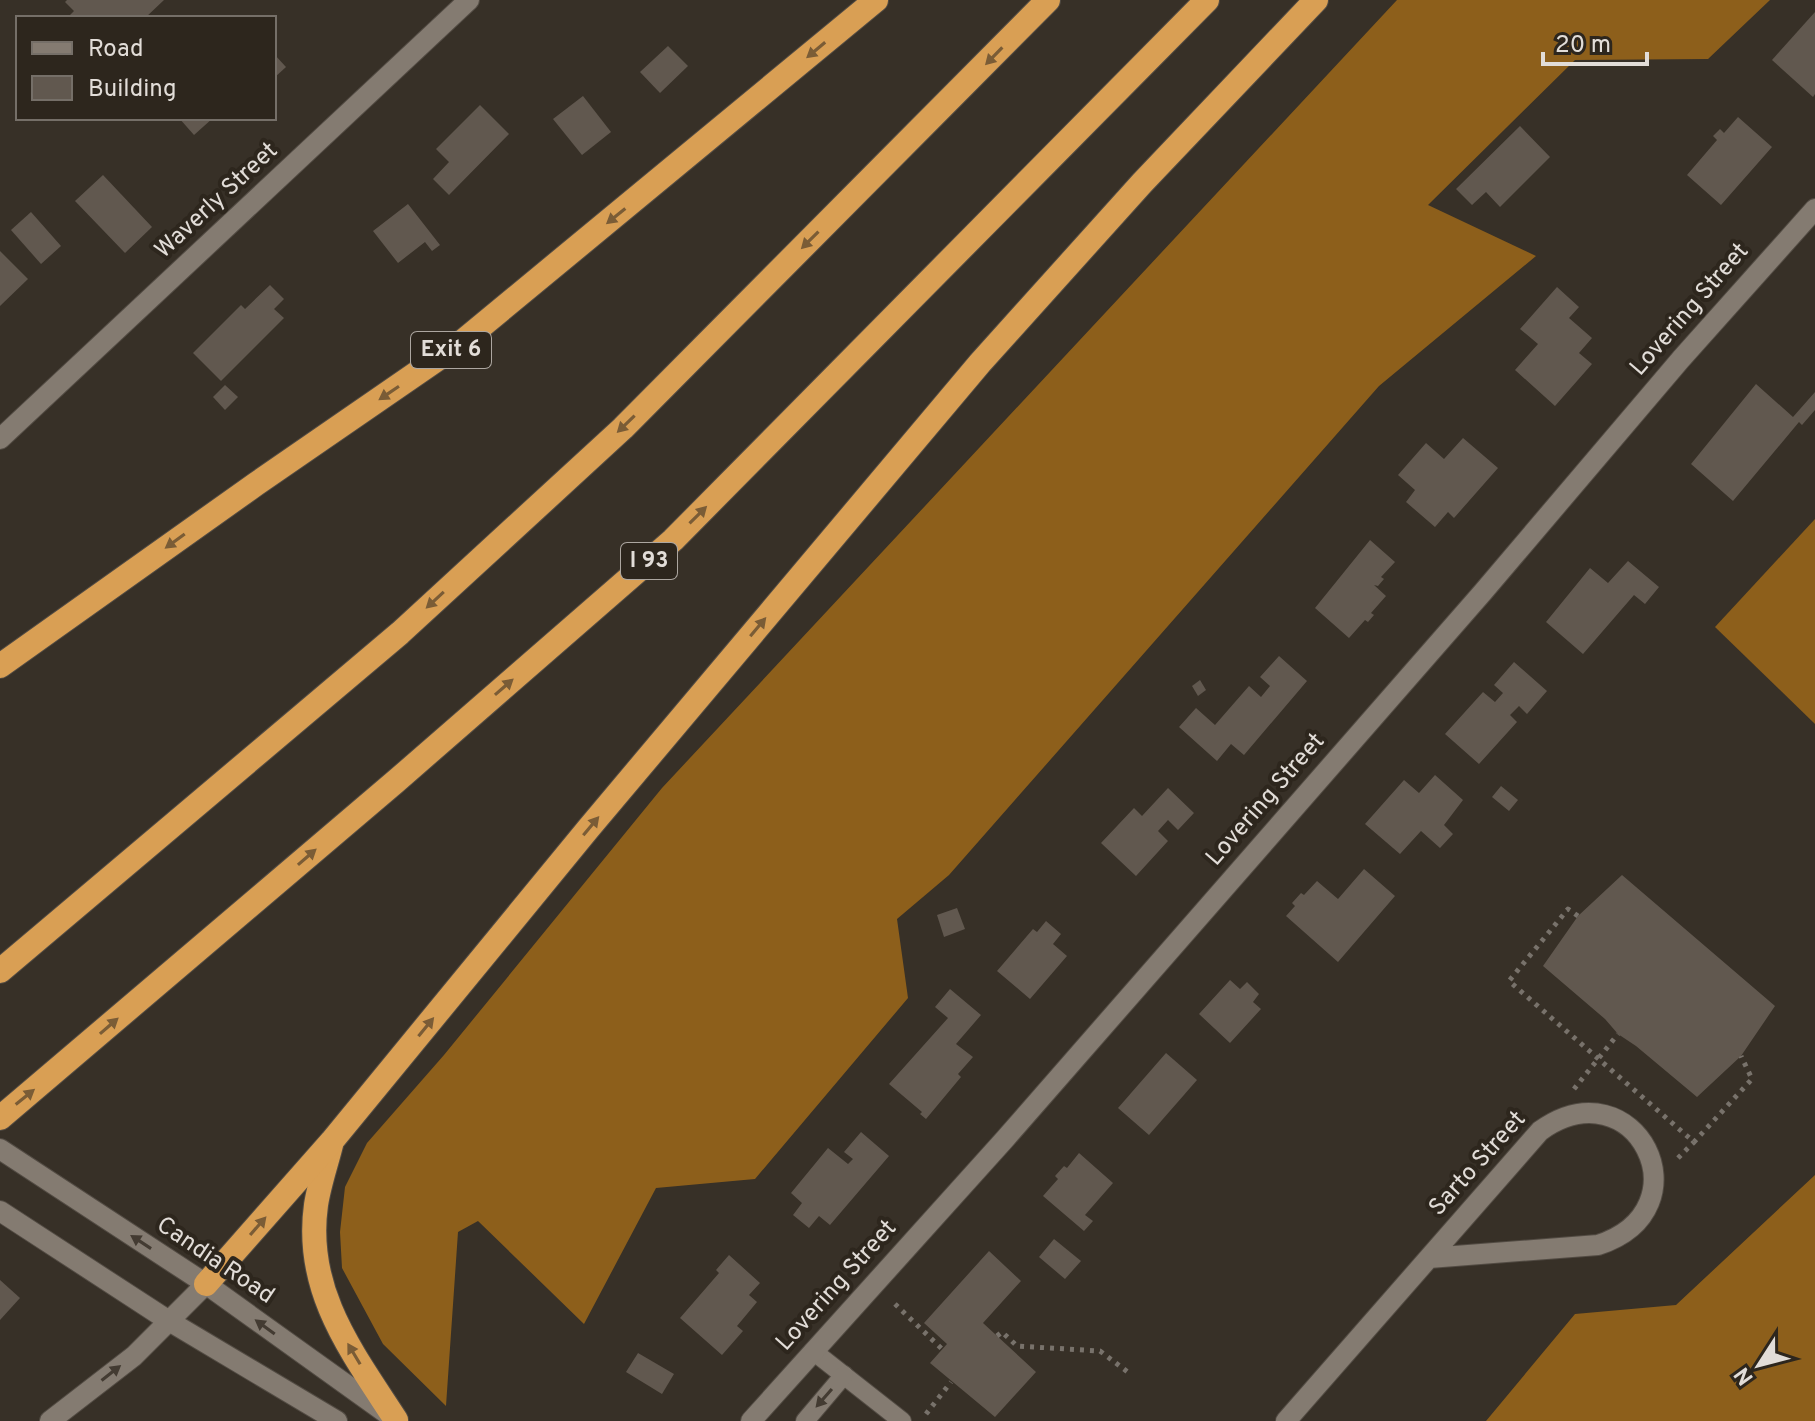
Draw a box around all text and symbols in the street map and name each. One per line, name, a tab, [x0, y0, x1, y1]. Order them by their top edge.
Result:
legend	[16, 16, 276, 120]
scale bar	[1543, 16, 1647, 66]
text: 20 m	[1555, 31, 1611, 61]
text: Road	[88, 35, 144, 65]
one-way arrow	[806, 41, 826, 58]
one-way arrow	[985, 46, 1004, 65]
text: Building	[88, 75, 177, 105]
street label: Waverly Street	[149, 136, 285, 266]
one-way arrow	[606, 208, 626, 224]
one-way arrow	[801, 230, 820, 249]
street label: Lovering Street	[1624, 237, 1756, 383]
road number: Exit 6	[411, 332, 491, 368]
one-way arrow	[378, 385, 399, 400]
one-way arrow	[617, 414, 636, 433]
one-way arrow	[688, 506, 707, 525]
one-way arrow	[165, 533, 186, 548]
road number: I 93	[621, 543, 677, 579]
one-way arrow	[426, 591, 445, 609]
one-way arrow	[749, 617, 766, 637]
one-way arrow	[493, 679, 513, 696]
street label: Lovering Street	[1200, 727, 1332, 873]
one-way arrow	[582, 816, 599, 836]
one-way arrow	[296, 849, 316, 866]
one-way arrow	[417, 1017, 434, 1037]
one-way arrow	[99, 1018, 119, 1035]
one-way arrow	[15, 1090, 35, 1106]
street label: Sarto Street	[1423, 1105, 1533, 1223]
street label: Candia Road	[150, 1211, 280, 1311]
street label: Lovering Street	[770, 1214, 904, 1358]
one-way arrow	[249, 1216, 266, 1236]
one-way arrow	[130, 1235, 152, 1249]
one-way arrow	[255, 1319, 276, 1335]
north arrow	[1719, 1325, 1799, 1405]
one-way arrow	[347, 1343, 361, 1365]
text: N	[1729, 1361, 1760, 1390]
one-way arrow	[101, 1366, 121, 1382]
one-way arrow	[816, 1388, 833, 1408]

